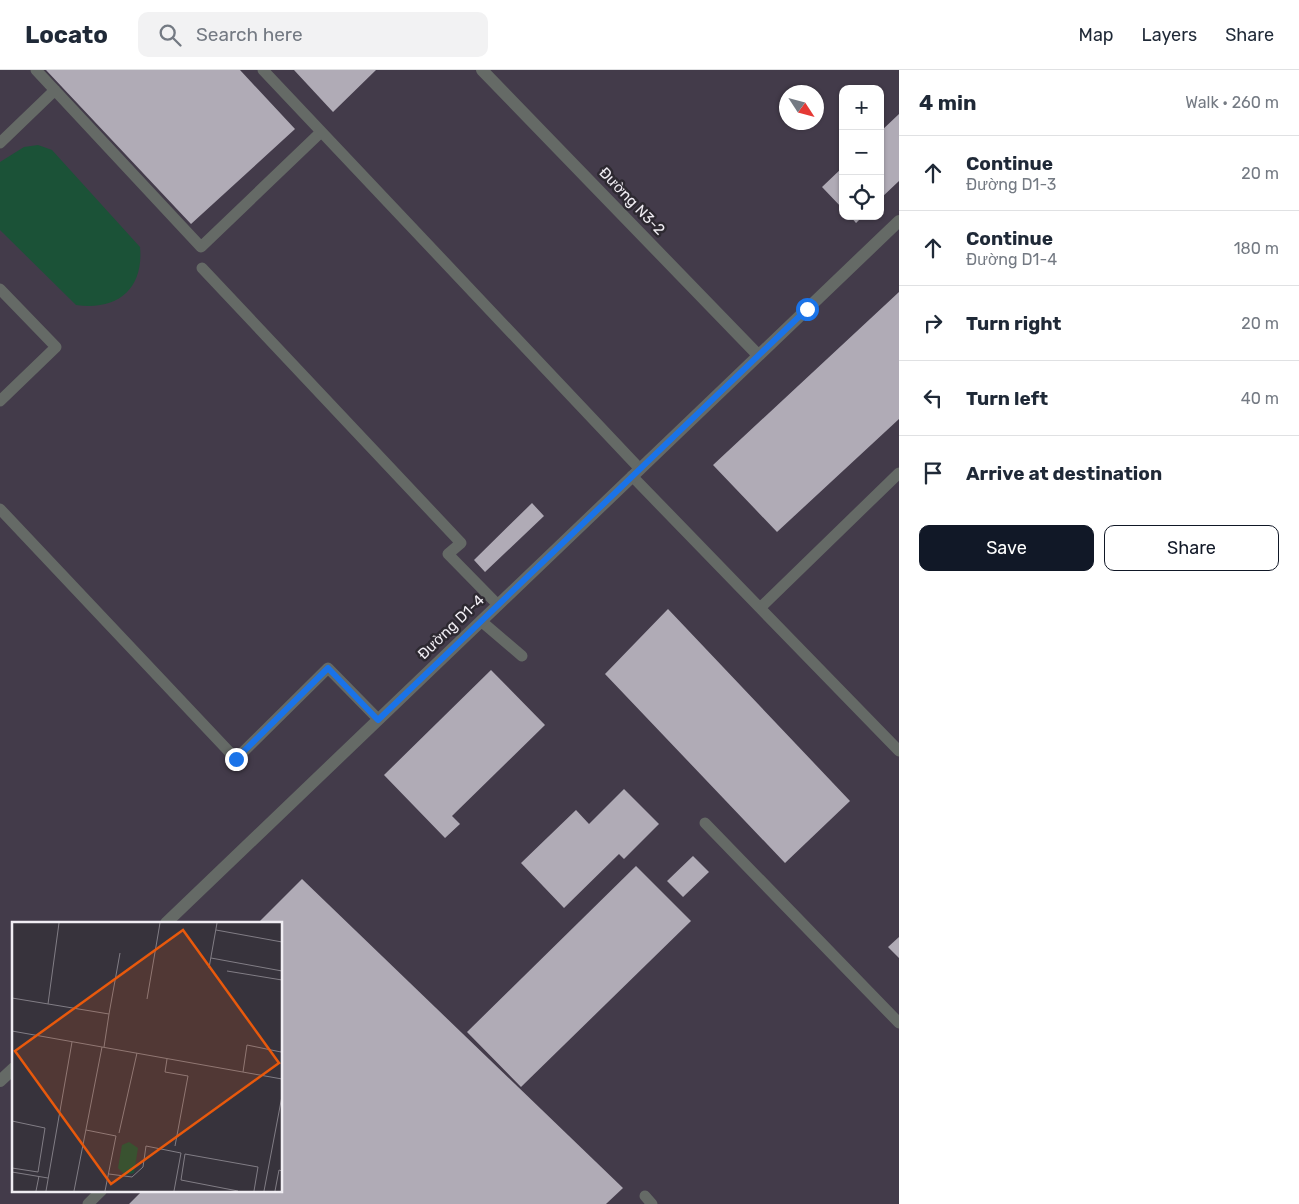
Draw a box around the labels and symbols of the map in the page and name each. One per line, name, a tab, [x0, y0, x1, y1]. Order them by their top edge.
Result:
north arrow	[779, 85, 824, 130]
street label: Đường N3-2	[595, 163, 669, 239]
route start	[796, 298, 819, 321]
street label: Đường D1-4	[414, 591, 488, 663]
route end	[225, 748, 248, 771]
inset map	[12, 922, 282, 1192]

